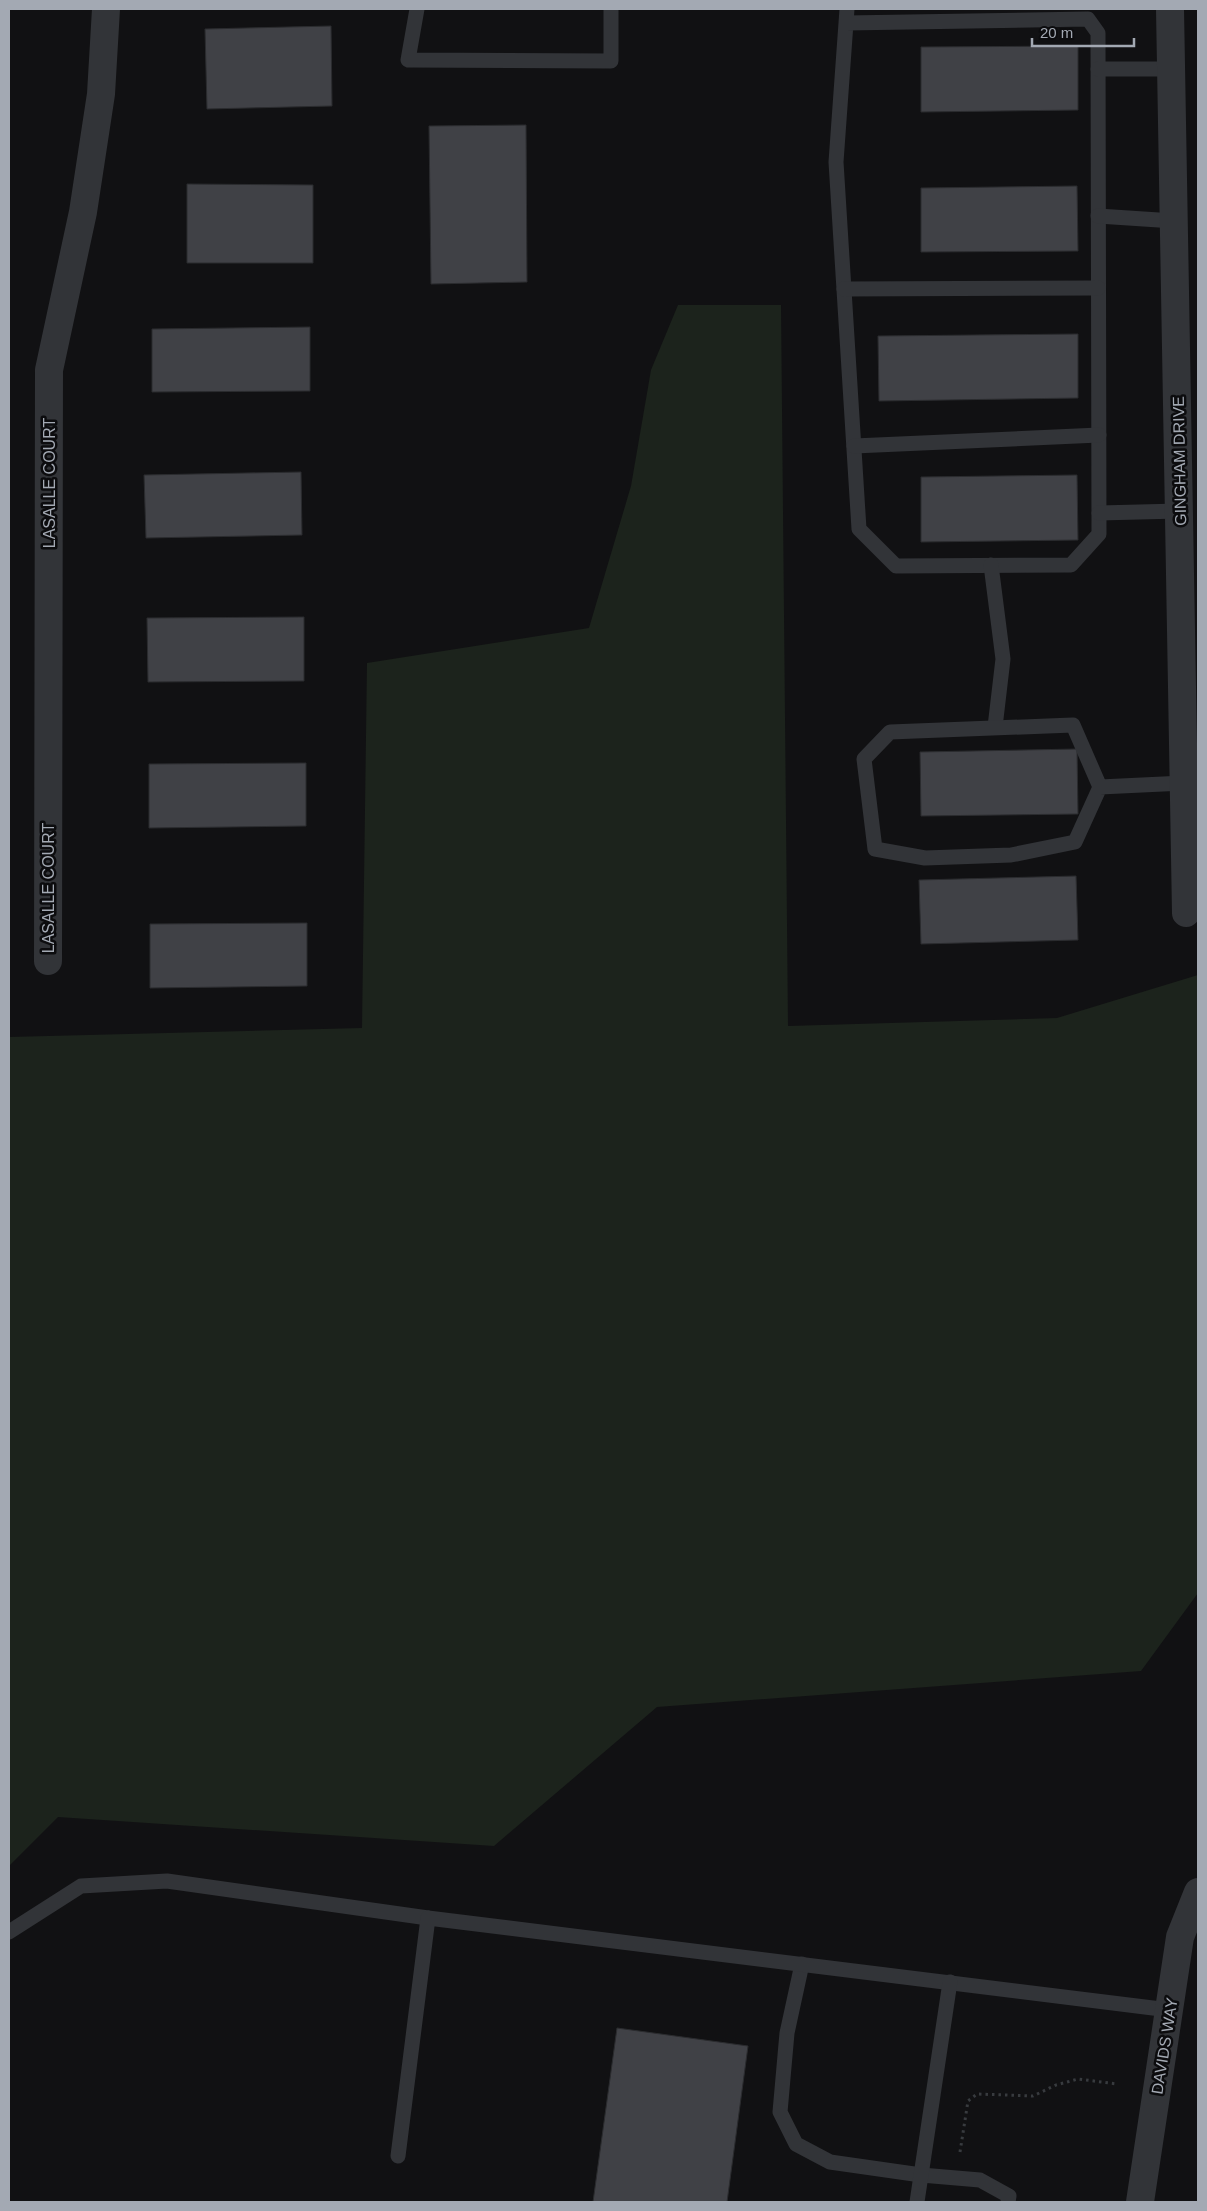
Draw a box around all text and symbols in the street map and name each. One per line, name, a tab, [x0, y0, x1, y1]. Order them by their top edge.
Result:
scale bar	[1032, 15, 1134, 47]
text: 20 m	[1040, 24, 1073, 41]
street label: GINGHAM DRIVE	[1170, 396, 1189, 526]
street label: LASALLE COURT	[41, 418, 58, 548]
street label: LASALLE COURT	[40, 823, 57, 953]
street label: DAVIDS WAY	[1148, 1996, 1181, 2096]

